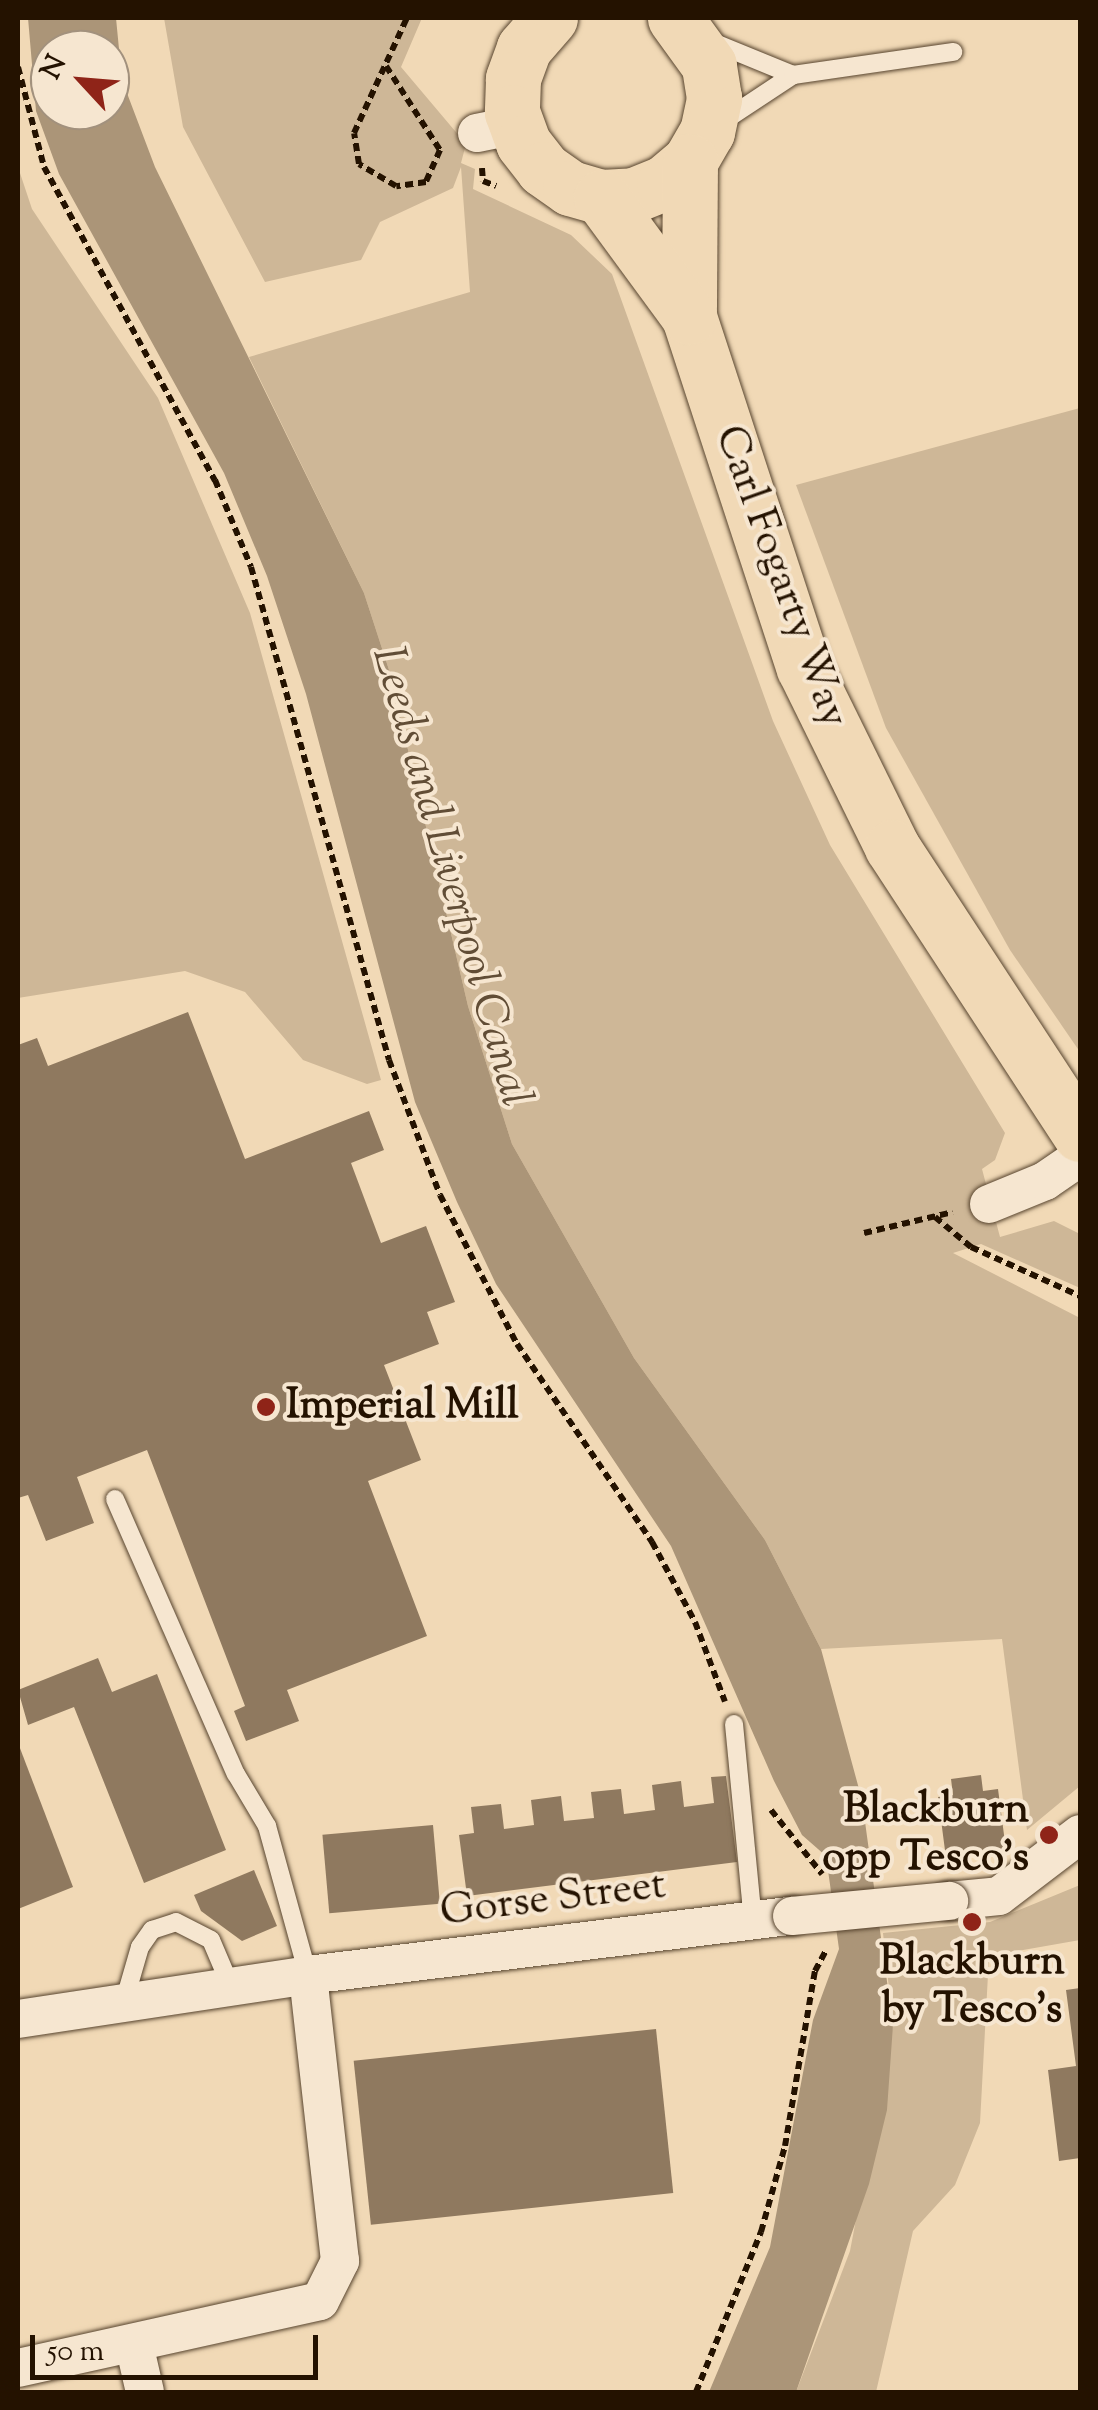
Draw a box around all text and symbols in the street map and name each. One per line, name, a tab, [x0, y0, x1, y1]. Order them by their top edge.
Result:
north arrow	[30, 30, 130, 130]
text: N	[32, 49, 78, 87]
street label: Carl Fogarty Way	[702, 419, 858, 735]
water label: Leeds and Liverpool Canal	[357, 641, 541, 1113]
place label: Imperial Mill	[286, 1382, 519, 1432]
marker: Imperial Mill	[255, 1396, 277, 1418]
place label: Blackburn opp Tesco's	[822, 1786, 1029, 1884]
marker: Blackburn opp Tesco's	[1038, 1824, 1060, 1846]
street label: Gorse Street	[437, 1861, 669, 1939]
marker: Blackburn by Tesco's	[961, 1911, 983, 1933]
place label: Blackburn by Tesco's	[879, 1938, 1065, 2036]
scale bar	[35, 2315, 322, 2377]
text: 50 m	[47, 2331, 104, 2374]

